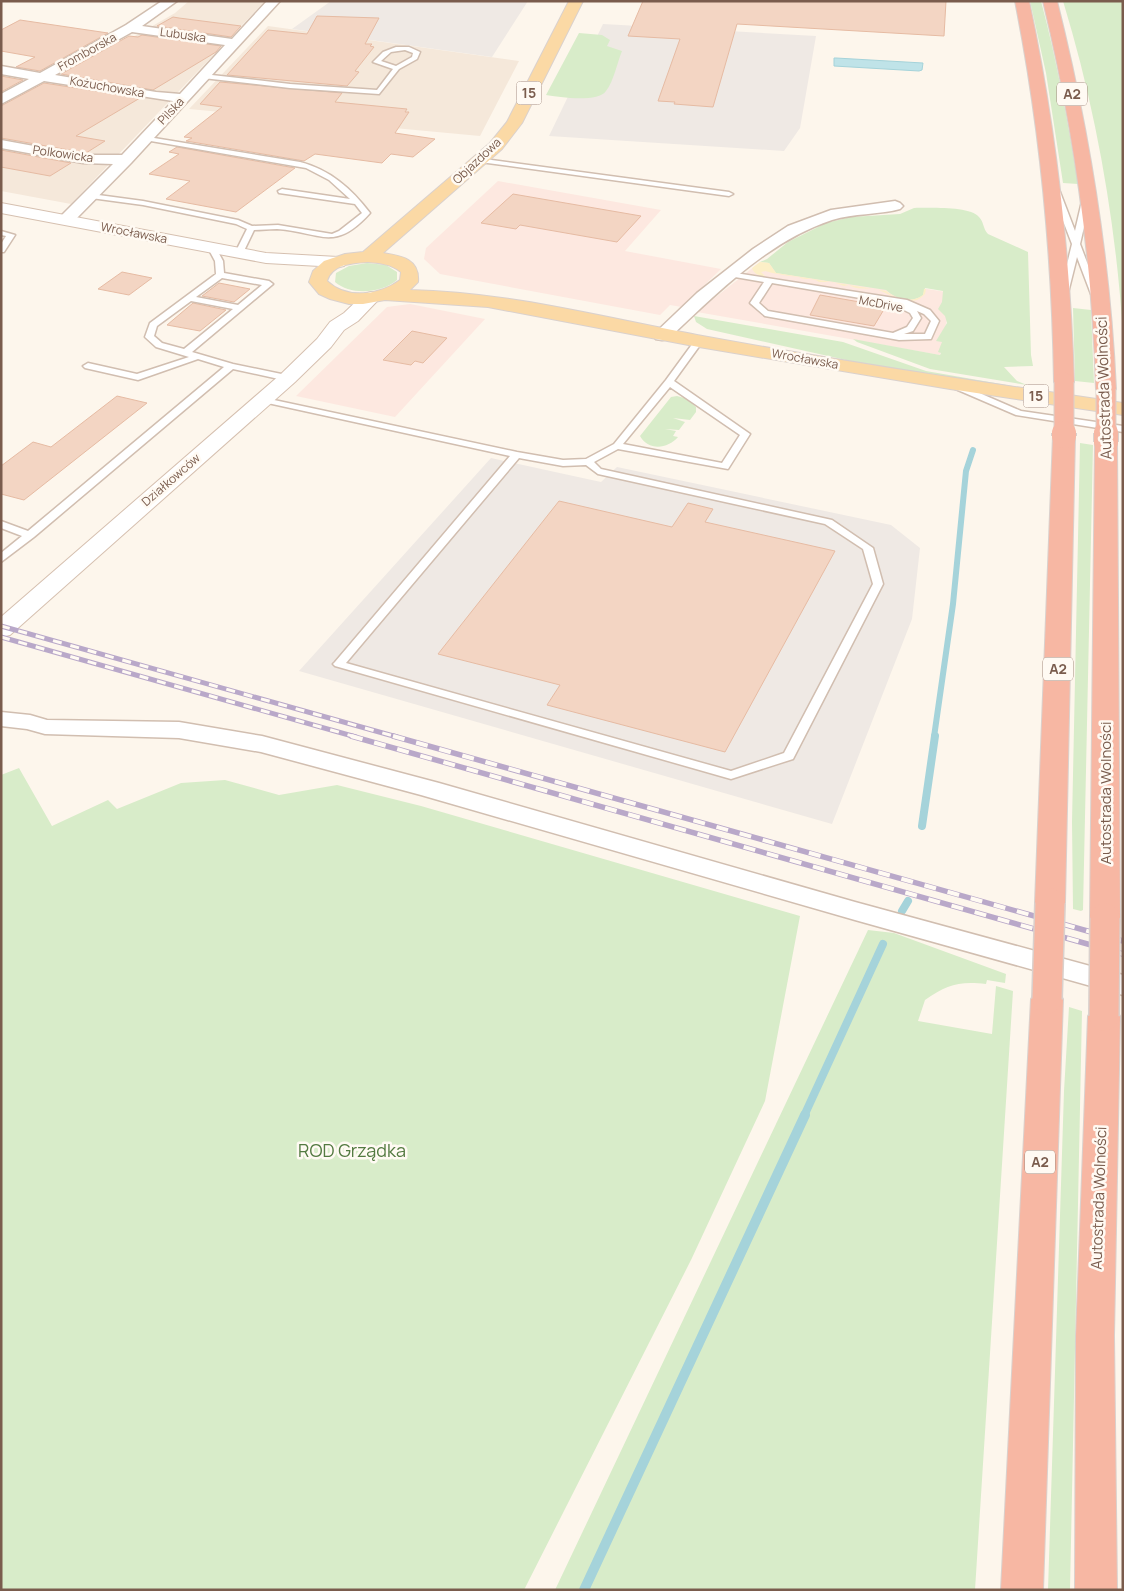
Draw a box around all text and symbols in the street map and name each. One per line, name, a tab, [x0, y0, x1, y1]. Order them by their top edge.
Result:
street label: Lubuska	[159, 23, 207, 46]
street label: Fromborska	[54, 28, 119, 75]
street label: Kożuchowska	[68, 72, 146, 101]
road number: 15	[516, 82, 542, 105]
road number: A2	[1057, 82, 1087, 106]
street label: Pilska	[154, 93, 188, 128]
street label: Objazdowa	[449, 134, 505, 188]
street label: Polkowicka	[32, 141, 94, 166]
street label: Wrocławska	[99, 218, 169, 247]
street label: McDrive	[857, 291, 905, 316]
street label: Autostrada Wolności	[1091, 316, 1116, 460]
street label: Wrocławska	[770, 344, 840, 373]
road number: 15	[1024, 384, 1048, 408]
street label: Działkowców	[138, 449, 204, 510]
road number: A2	[1043, 658, 1073, 681]
street label: Autostrada Wolności	[1095, 721, 1116, 865]
street label: Autostrada Wolności	[1086, 1126, 1111, 1270]
park label: ROD Grządka	[298, 1138, 406, 1162]
road number: A2	[1025, 1150, 1055, 1174]

